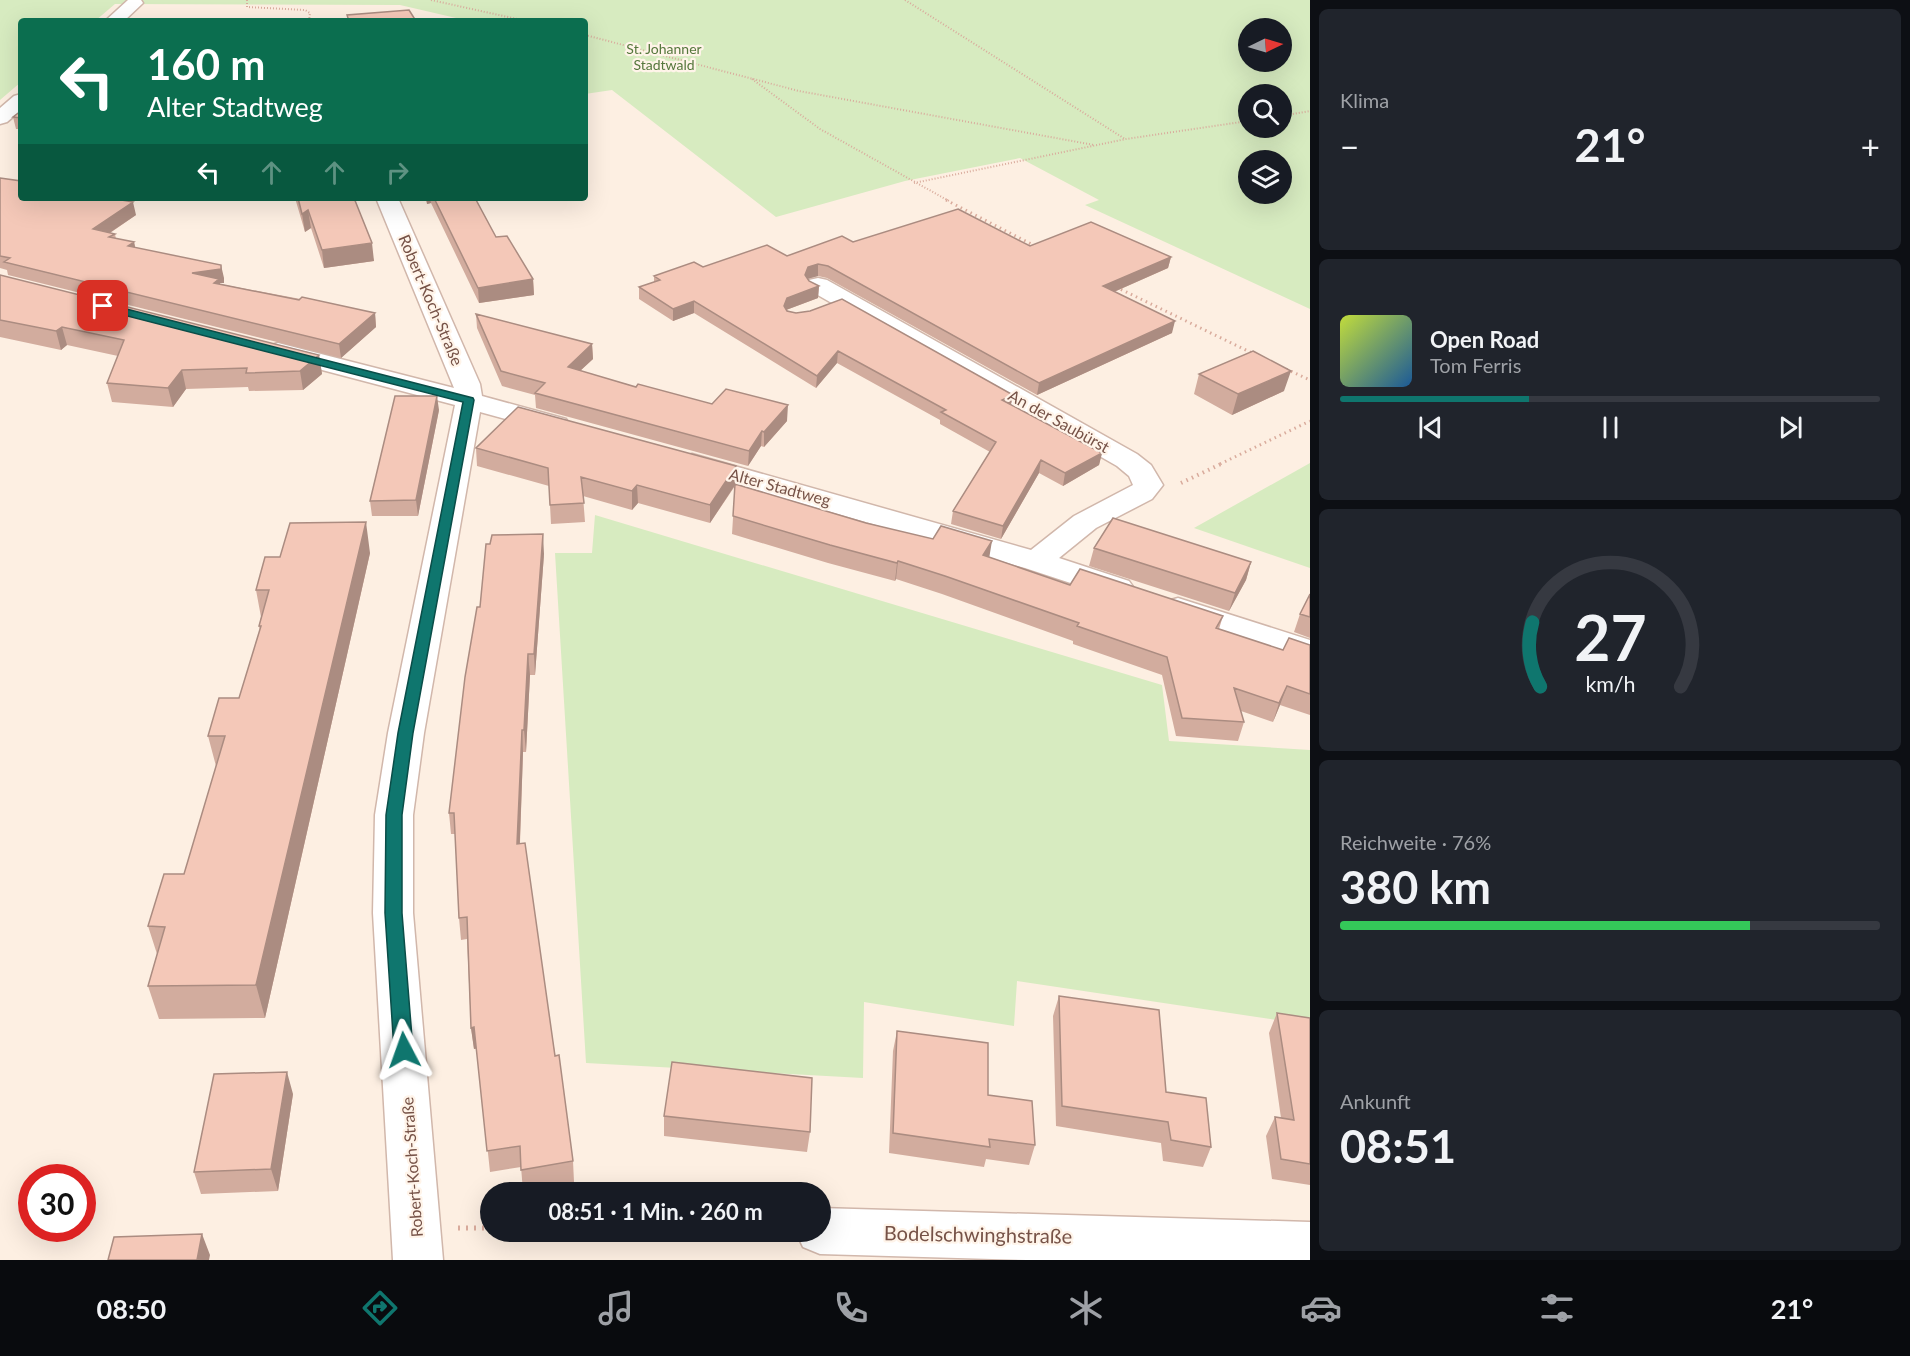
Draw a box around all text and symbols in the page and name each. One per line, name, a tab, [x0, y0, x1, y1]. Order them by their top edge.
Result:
north arrow	[1238, 18, 1292, 72]
map controls	[1238, 18, 1292, 204]
text: 160 m	[147, 39, 265, 89]
park label: St. Johanner Stadtwald	[626, 40, 702, 73]
icon: left	[48, 42, 126, 120]
button: search	[1238, 84, 1292, 138]
text: Klima	[1340, 88, 1389, 112]
text: Alter Stadtweg	[147, 90, 323, 123]
text: 21°	[1575, 118, 1645, 172]
text: −	[1340, 126, 1359, 166]
text: +	[1861, 126, 1880, 166]
button: layers	[1238, 150, 1292, 204]
icon: left	[192, 156, 225, 189]
icon: ahead	[255, 156, 288, 189]
icon: ahead	[318, 156, 351, 189]
icon: right	[381, 156, 414, 189]
street label: Robert-Koch-Straße	[395, 231, 468, 368]
pin	[77, 280, 128, 331]
icon: arrive	[86, 289, 119, 322]
text: Open Road	[1430, 326, 1539, 353]
text: Tom Ferris	[1430, 353, 1521, 377]
street label: An der Saubürst	[1005, 385, 1113, 456]
icon: previous	[1414, 411, 1447, 444]
icon: pause	[1594, 411, 1627, 444]
icon: next	[1774, 411, 1807, 444]
street label: Alter Stadtweg	[727, 464, 833, 509]
text: 27	[1574, 599, 1646, 674]
text: km/h	[1585, 671, 1635, 697]
text: Reichweite · 76%	[1340, 830, 1491, 854]
text: 380 km	[1340, 860, 1491, 914]
position arrow	[372, 1018, 436, 1082]
text: Ankunft	[1340, 1089, 1411, 1113]
street label: Robert-Koch-Straße	[397, 1096, 426, 1238]
text: 08:51	[1340, 1119, 1456, 1173]
speed limit sign: 30	[18, 1164, 96, 1242]
text: 08:51 · 1 Min. · 260 m	[548, 1198, 763, 1225]
street label: Bodelschwinghstraße	[884, 1220, 1072, 1248]
icon: directions	[359, 1287, 401, 1329]
icon: music	[595, 1287, 637, 1329]
icon: phone	[830, 1287, 872, 1329]
icon: climate	[1065, 1287, 1107, 1329]
icon: car	[1300, 1287, 1342, 1329]
icon: filters	[1536, 1287, 1578, 1329]
text: 08:50	[97, 1292, 166, 1325]
text: 21°	[1771, 1292, 1813, 1325]

